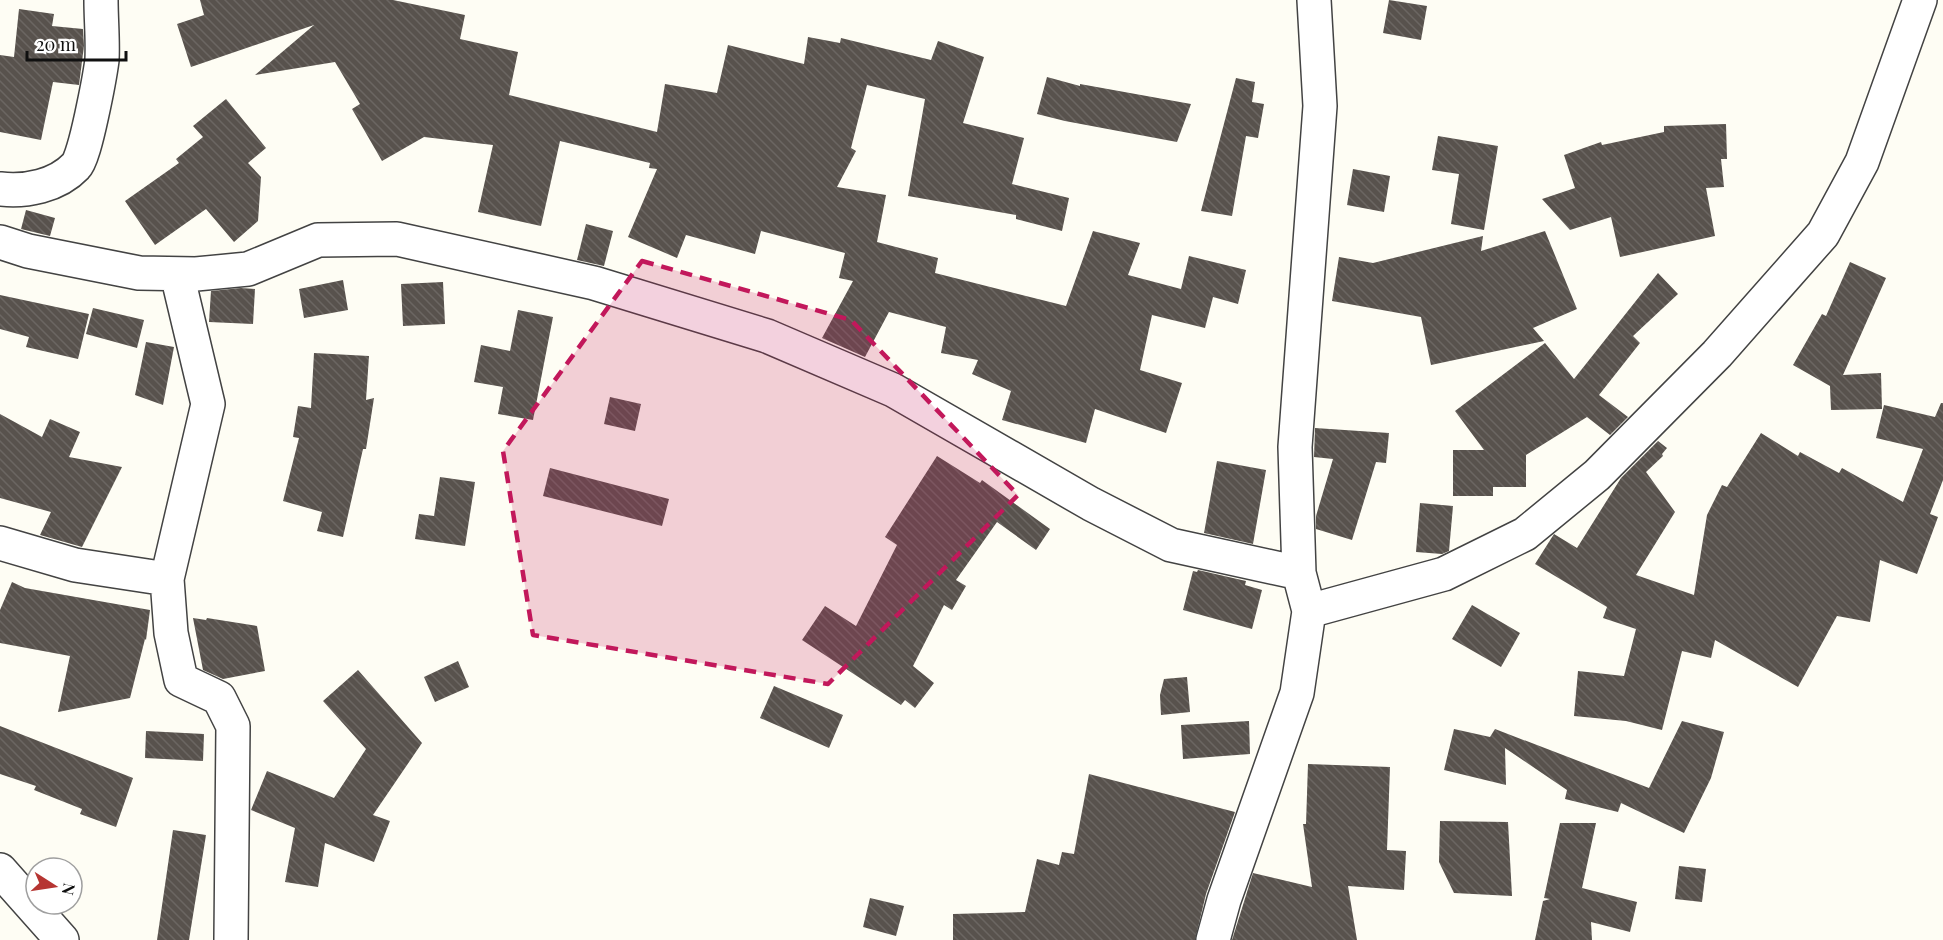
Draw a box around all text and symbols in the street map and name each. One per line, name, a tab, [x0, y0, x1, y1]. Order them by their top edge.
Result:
scale bar	[27, 24, 126, 62]
text: 20 m	[36, 32, 76, 56]
north arrow	[24, 856, 84, 916]
text: N	[58, 881, 81, 897]

